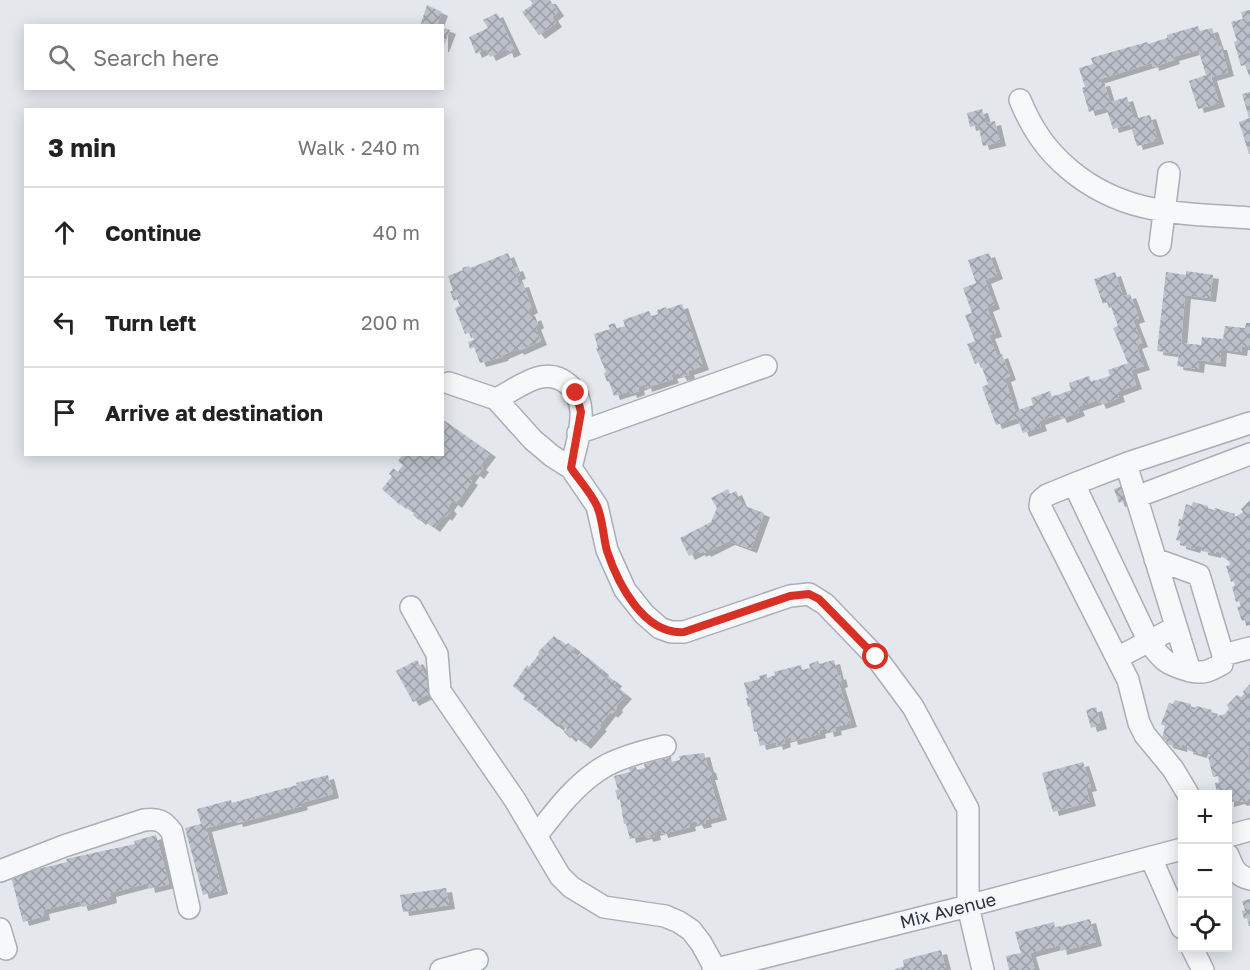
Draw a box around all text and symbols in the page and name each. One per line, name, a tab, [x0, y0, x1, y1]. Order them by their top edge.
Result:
search box	[24, 24, 444, 90]
icon: search	[45, 41, 78, 74]
text: Search here	[93, 44, 219, 71]
text: 3 min	[48, 132, 116, 163]
text: Walk · 240 m	[298, 135, 420, 159]
icon: ahead	[48, 216, 81, 249]
text: Continue	[105, 219, 201, 246]
text: 40 m	[373, 220, 420, 244]
icon: left	[48, 306, 81, 339]
text: Turn left	[105, 309, 196, 336]
text: 200 m	[361, 310, 420, 334]
route end	[562, 379, 588, 405]
icon: arrive	[48, 396, 81, 429]
text: Arrive at destination	[105, 399, 323, 426]
route start	[862, 643, 888, 669]
map controls	[1178, 790, 1232, 952]
button: +	[1178, 790, 1232, 844]
button: −	[1178, 844, 1232, 898]
street label: Mix Avenue	[897, 887, 998, 933]
button: locate	[1178, 898, 1232, 952]

